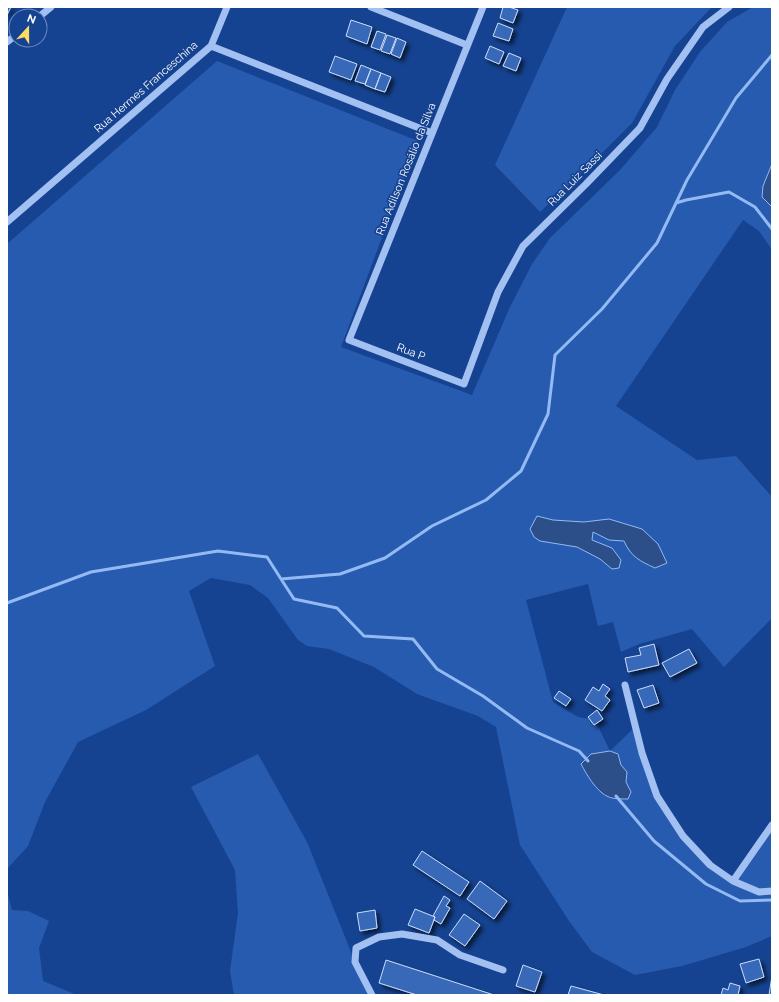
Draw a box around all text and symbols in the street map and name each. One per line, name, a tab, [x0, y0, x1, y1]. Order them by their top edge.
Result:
north arrow	[8, 8, 48, 48]
text: N	[25, 12, 38, 27]
street label: Rua Hermes Franceschina	[92, 39, 200, 135]
street label: Rua Adilson Rosálio da Silva	[373, 101, 439, 237]
street label: Rua Luiz Sassi	[545, 149, 605, 209]
street label: Rua P	[395, 341, 427, 363]

